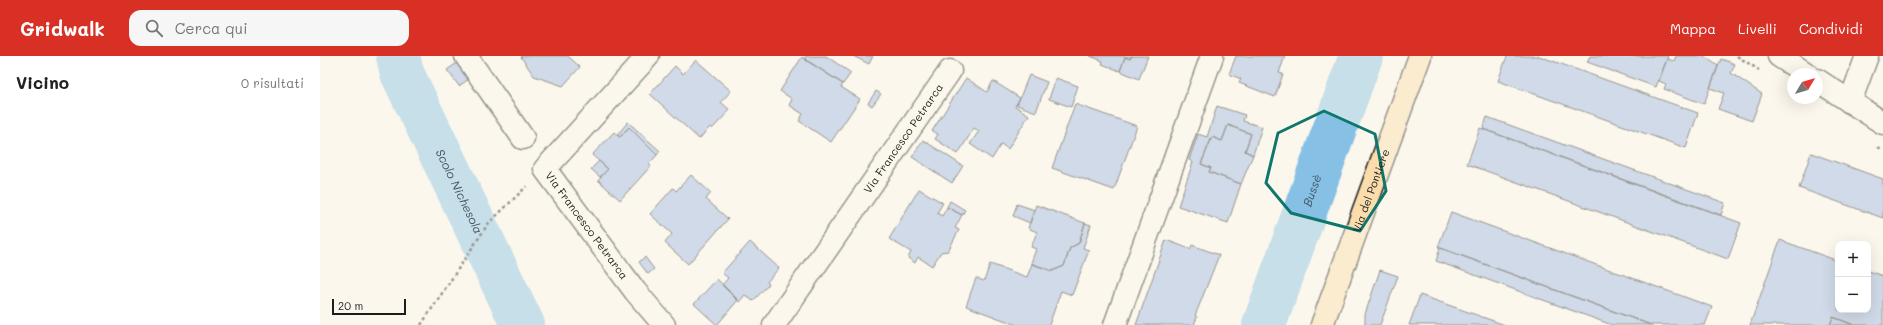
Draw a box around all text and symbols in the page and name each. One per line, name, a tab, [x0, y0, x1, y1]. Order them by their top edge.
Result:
search box	[129, 10, 409, 46]
text: Gridwalk	[20, 16, 105, 41]
icon: search	[143, 17, 165, 39]
text: Cerca qui	[175, 18, 248, 38]
text: Mappa	[1670, 19, 1716, 38]
text: Livelli	[1738, 19, 1777, 38]
text: Condividi	[1799, 19, 1863, 38]
north arrow	[1787, 68, 1823, 104]
text: Vicino	[16, 71, 69, 93]
text: 0 risultati	[241, 74, 304, 91]
street label: Via Francesco Petrarca	[860, 80, 946, 196]
water label: Scolo Nichesola	[433, 146, 487, 236]
street label: Via del Pontiere	[1348, 147, 1393, 234]
street label: Via Francesco Petrarca	[542, 168, 632, 282]
water label: Bussè	[1298, 172, 1325, 208]
map controls	[1835, 241, 1871, 313]
button: +	[1835, 241, 1871, 277]
button: −	[1835, 277, 1871, 313]
scale bar	[332, 297, 406, 316]
text: 20 m	[338, 298, 363, 313]

